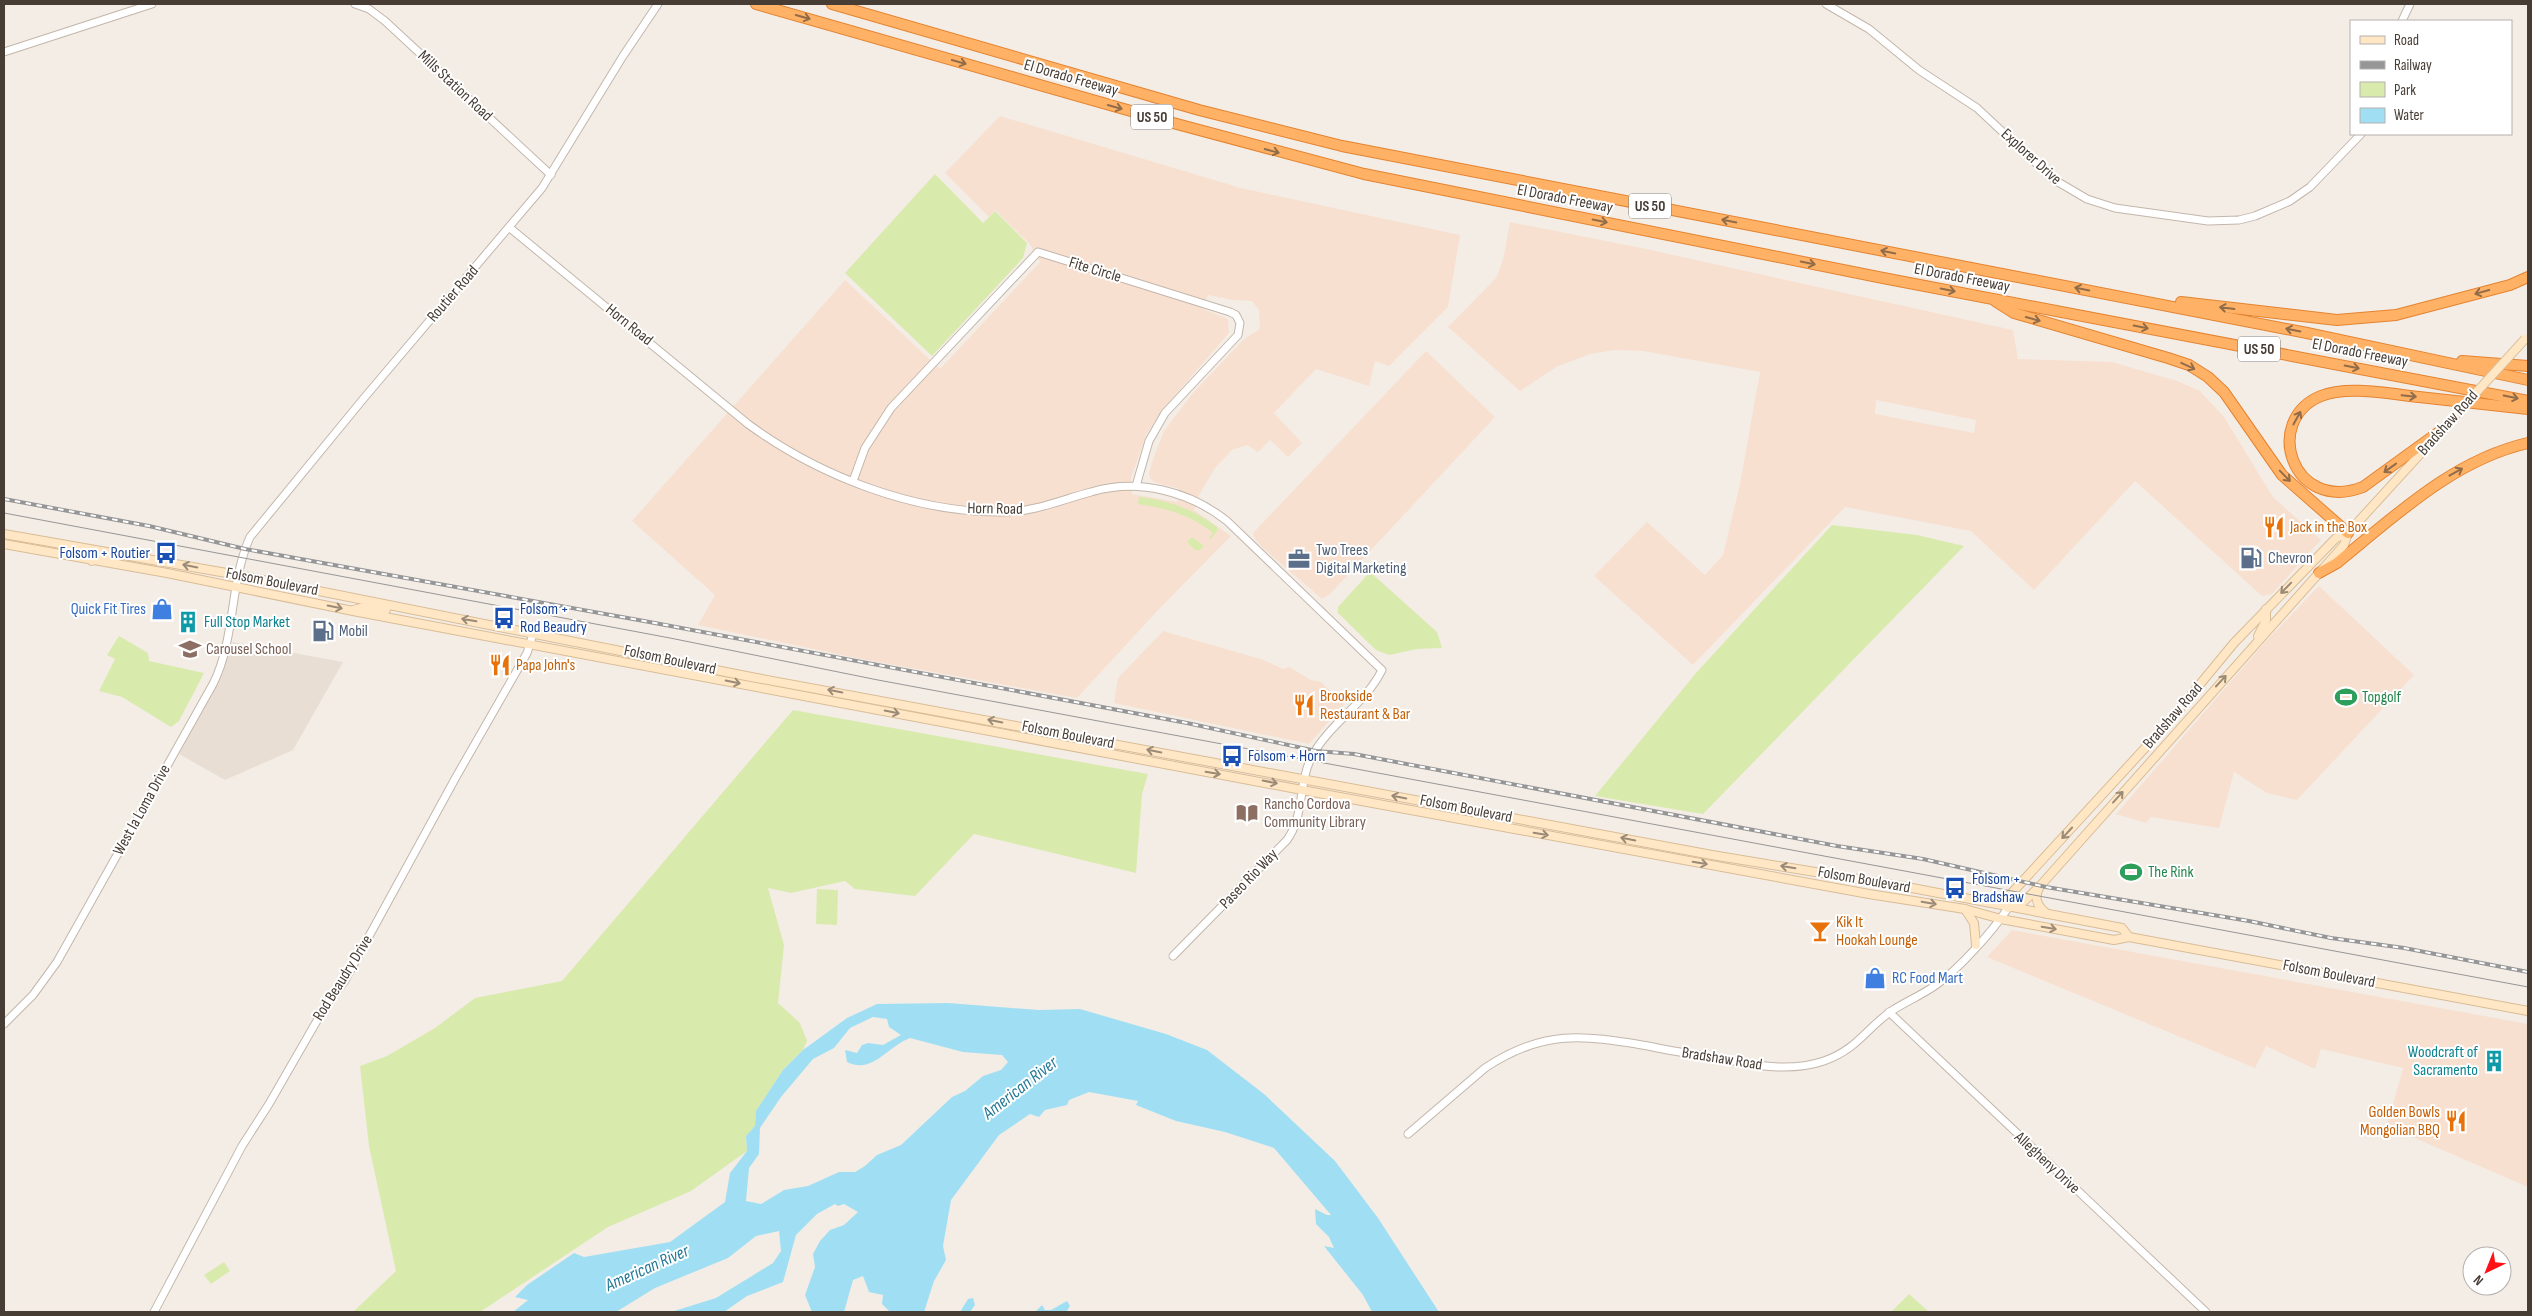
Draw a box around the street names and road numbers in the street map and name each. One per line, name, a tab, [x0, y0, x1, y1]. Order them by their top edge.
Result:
street label: Mills Station Road	[414, 47, 496, 125]
street label: El Dorado Freeway	[1022, 55, 1120, 101]
road number: US 50	[1131, 104, 1173, 130]
street label: Explorer Drive	[1997, 125, 2065, 189]
street label: El Dorado Freeway	[1515, 180, 1615, 218]
road number: US 50	[1629, 194, 1671, 218]
street label: Fite Circle	[1066, 253, 1124, 287]
street label: El Dorado Freeway	[1912, 259, 2012, 297]
street label: Routier Road	[423, 262, 483, 326]
street label: Horn Road	[601, 300, 657, 350]
street label: El Dorado Freeway	[2310, 334, 2410, 372]
road number: US 50	[2238, 336, 2280, 362]
street label: Bradshaw Road	[2414, 386, 2482, 460]
street label: Horn Road	[967, 499, 1023, 519]
street label: Folsom Boulevard	[224, 564, 320, 600]
street label: Folsom Boulevard	[622, 641, 718, 679]
street label: Bradshaw Road	[2139, 679, 2207, 753]
street label: Folsom Boulevard	[1020, 717, 1116, 753]
street label: West la Loma Drive	[109, 761, 175, 859]
street label: Folsom Boulevard	[1418, 791, 1514, 827]
street label: Paseo Rio Way	[1216, 845, 1282, 913]
street label: Folsom Boulevard	[1816, 863, 1912, 897]
street label: Rod Beaudry Drive	[309, 932, 377, 1024]
street label: Folsom Boulevard	[2281, 956, 2377, 992]
street label: Bradshaw Road	[1680, 1043, 1764, 1075]
street label: Allegheny Drive	[2010, 1127, 2084, 1198]

